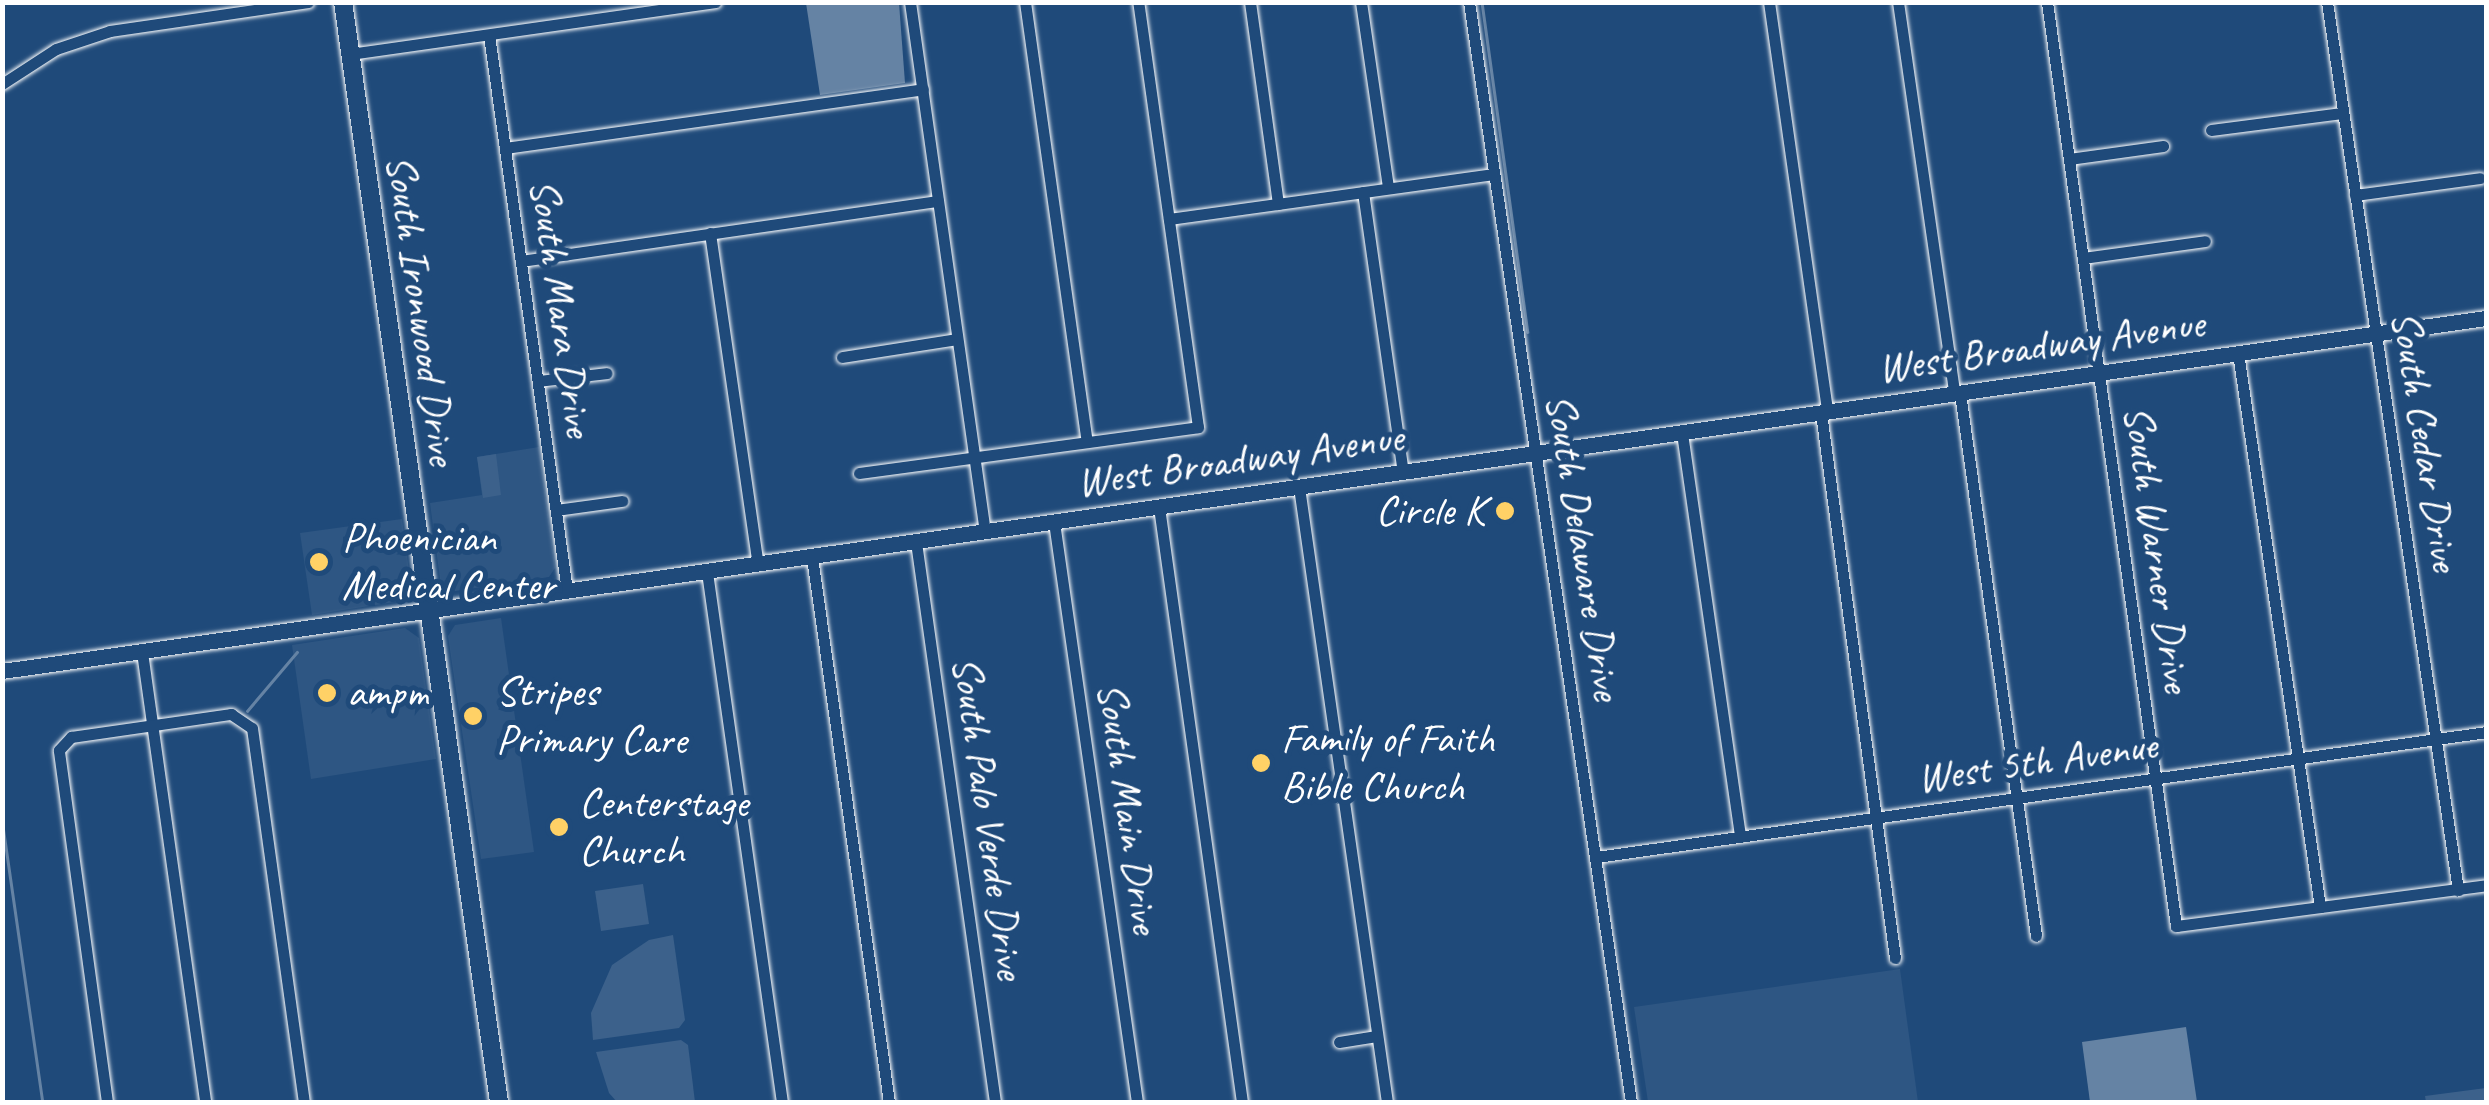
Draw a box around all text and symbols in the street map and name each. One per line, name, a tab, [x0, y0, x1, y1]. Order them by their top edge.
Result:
street label: South Ironwood Drive	[374, 152, 468, 468]
street label: South Mara Drive	[518, 176, 604, 440]
street label: West Broadway Avenue	[1875, 298, 2207, 394]
street label: South Cedar Drive	[2380, 308, 2470, 574]
street label: South Delaware Drive	[1534, 390, 1632, 704]
street label: South Warner Drive	[2112, 402, 2202, 696]
street label: West Broadway Avenue	[1074, 412, 1406, 508]
place label: Circle K	[1376, 486, 1485, 536]
marker: Circle K	[1494, 500, 1516, 522]
place label: Phoenician Medical Center	[342, 513, 555, 612]
marker: Phoenician Medical Center	[306, 549, 332, 575]
street label: South Palo Verde Drive	[940, 653, 1036, 983]
place label: Stripes Primary Care	[496, 667, 688, 766]
place label: ampm	[347, 668, 428, 718]
street label: South Main Drive	[1085, 679, 1171, 937]
marker: ampm	[316, 682, 338, 704]
marker: Stripes Primary Care	[460, 703, 486, 729]
place label: Family of Faith Bible Church	[1281, 714, 1494, 812]
street label: West 5th Avenue	[1914, 720, 2160, 804]
marker: Family of Faith Bible Church	[1250, 752, 1272, 774]
place label: Centerstage Church	[579, 778, 748, 876]
marker: Centerstage Church	[548, 816, 570, 838]

